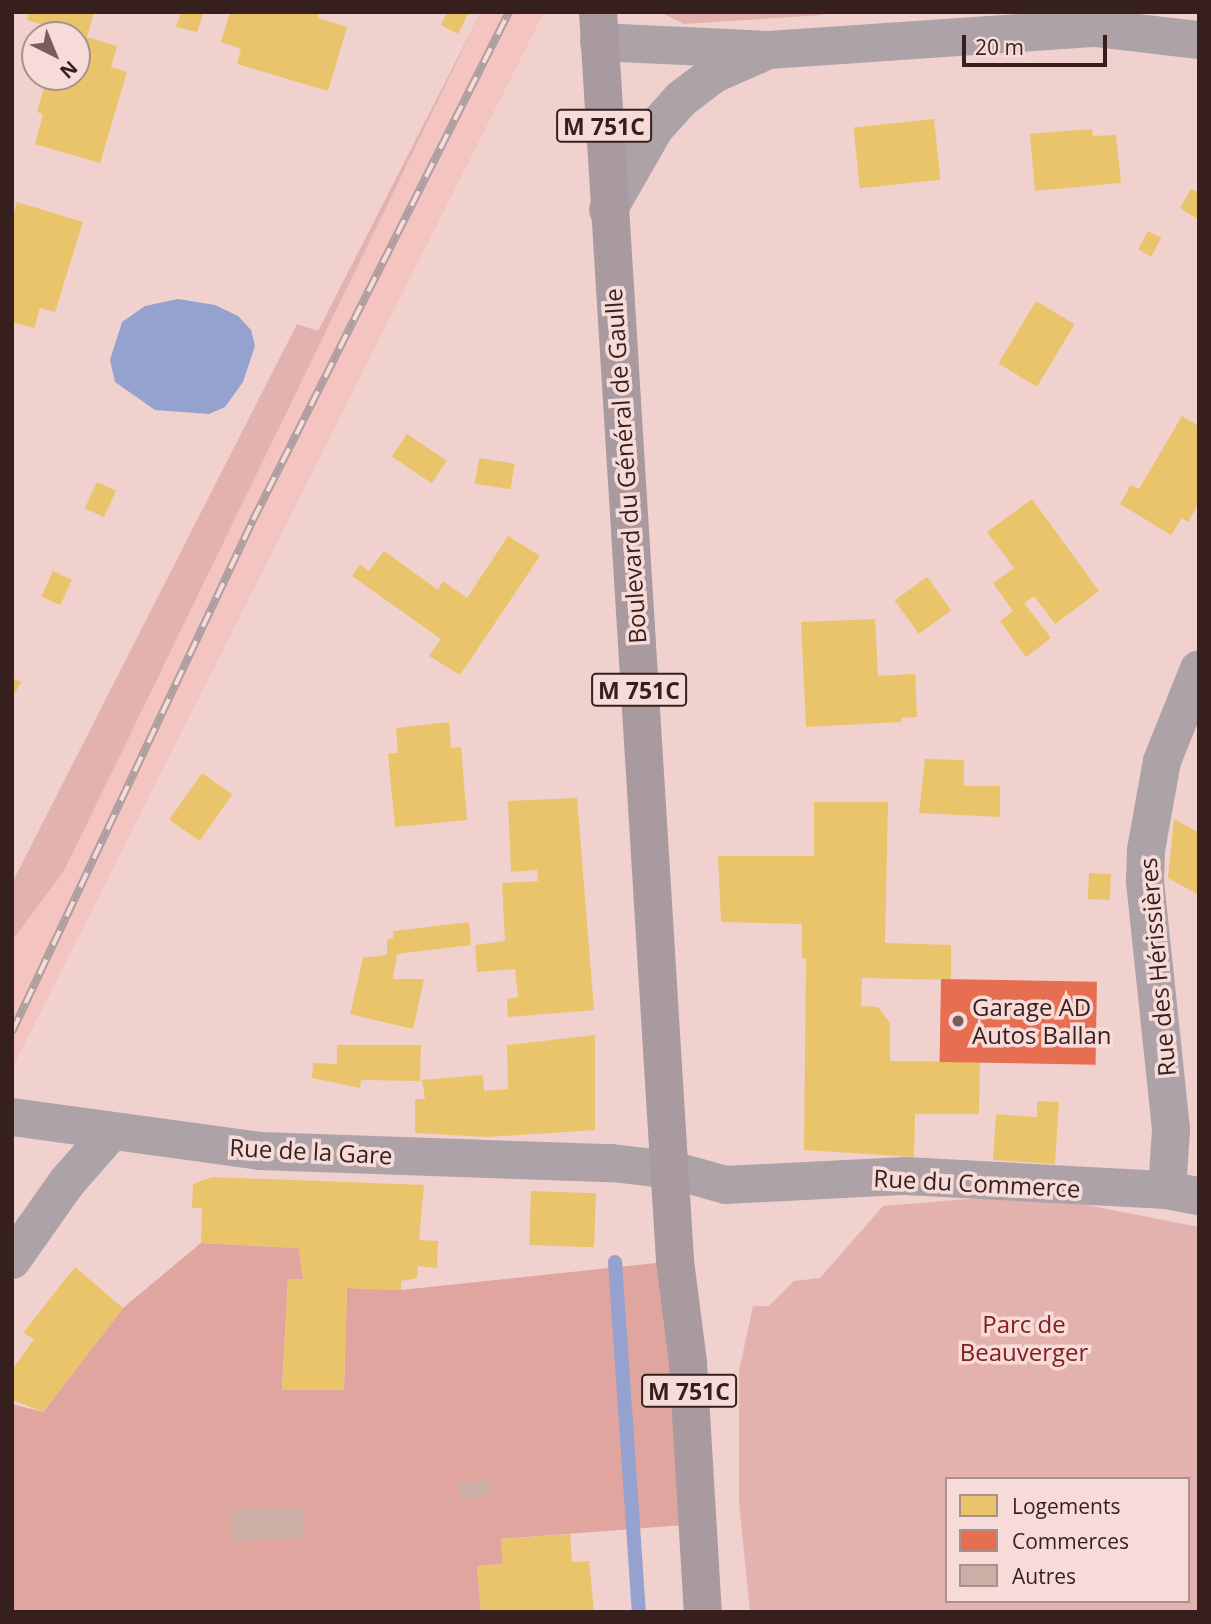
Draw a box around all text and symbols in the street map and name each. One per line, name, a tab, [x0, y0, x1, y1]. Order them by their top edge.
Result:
north arrow	[21, 21, 91, 91]
scale bar	[966, 21, 1111, 65]
text: 20 m	[975, 33, 1024, 61]
text: N	[54, 55, 83, 85]
road number: M 751C	[555, 106, 653, 146]
street label: Boulevard du Général de Gaulle	[598, 287, 652, 645]
road number: M 751C	[590, 670, 688, 710]
street label: Rue des Hérissières	[1133, 857, 1181, 1077]
place label: Garage AD Autos Ballan	[972, 993, 1112, 1049]
marker: Garage AD Autos Ballan	[950, 1013, 966, 1029]
street label: Rue de la Gare	[229, 1132, 393, 1170]
street label: Rue du Commerce	[873, 1163, 1081, 1203]
park label: Parc de Beauverger	[960, 1310, 1088, 1366]
road number: M 751C	[640, 1372, 738, 1410]
legend	[945, 1477, 1190, 1603]
text: Logements	[1012, 1492, 1120, 1520]
text: Commerces	[1012, 1527, 1129, 1555]
text: Autres	[1012, 1562, 1076, 1590]

